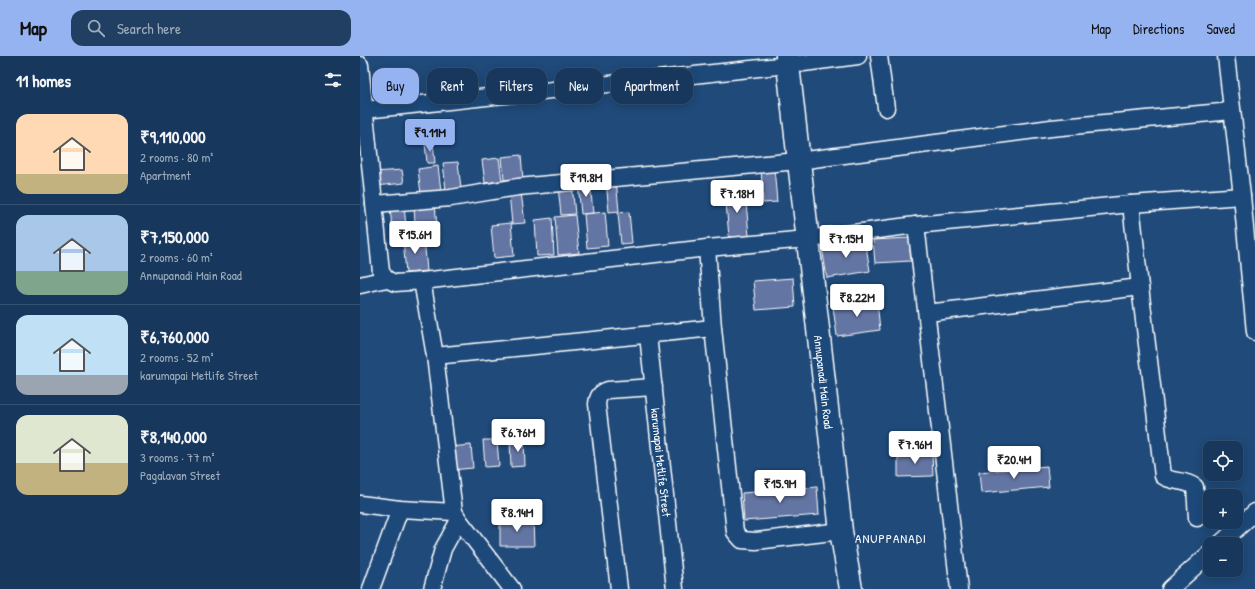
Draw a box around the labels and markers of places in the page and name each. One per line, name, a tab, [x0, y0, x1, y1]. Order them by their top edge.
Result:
pin: ₹9.11M	[397, 119, 463, 153]
pin: ₹19.8M	[553, 164, 619, 198]
pin: ₹7.18M	[704, 180, 770, 214]
pin: ₹15.6M	[382, 221, 448, 255]
pin: ₹7.15M	[813, 225, 879, 259]
pin: ₹8.22M	[824, 284, 890, 318]
pin: ₹6.76M	[485, 419, 551, 453]
pin: ₹7.96M	[882, 431, 948, 465]
pin: ₹20.4M	[981, 446, 1047, 480]
pin: ₹15.9M	[747, 470, 813, 504]
pin: ₹8.14M	[484, 499, 550, 533]

